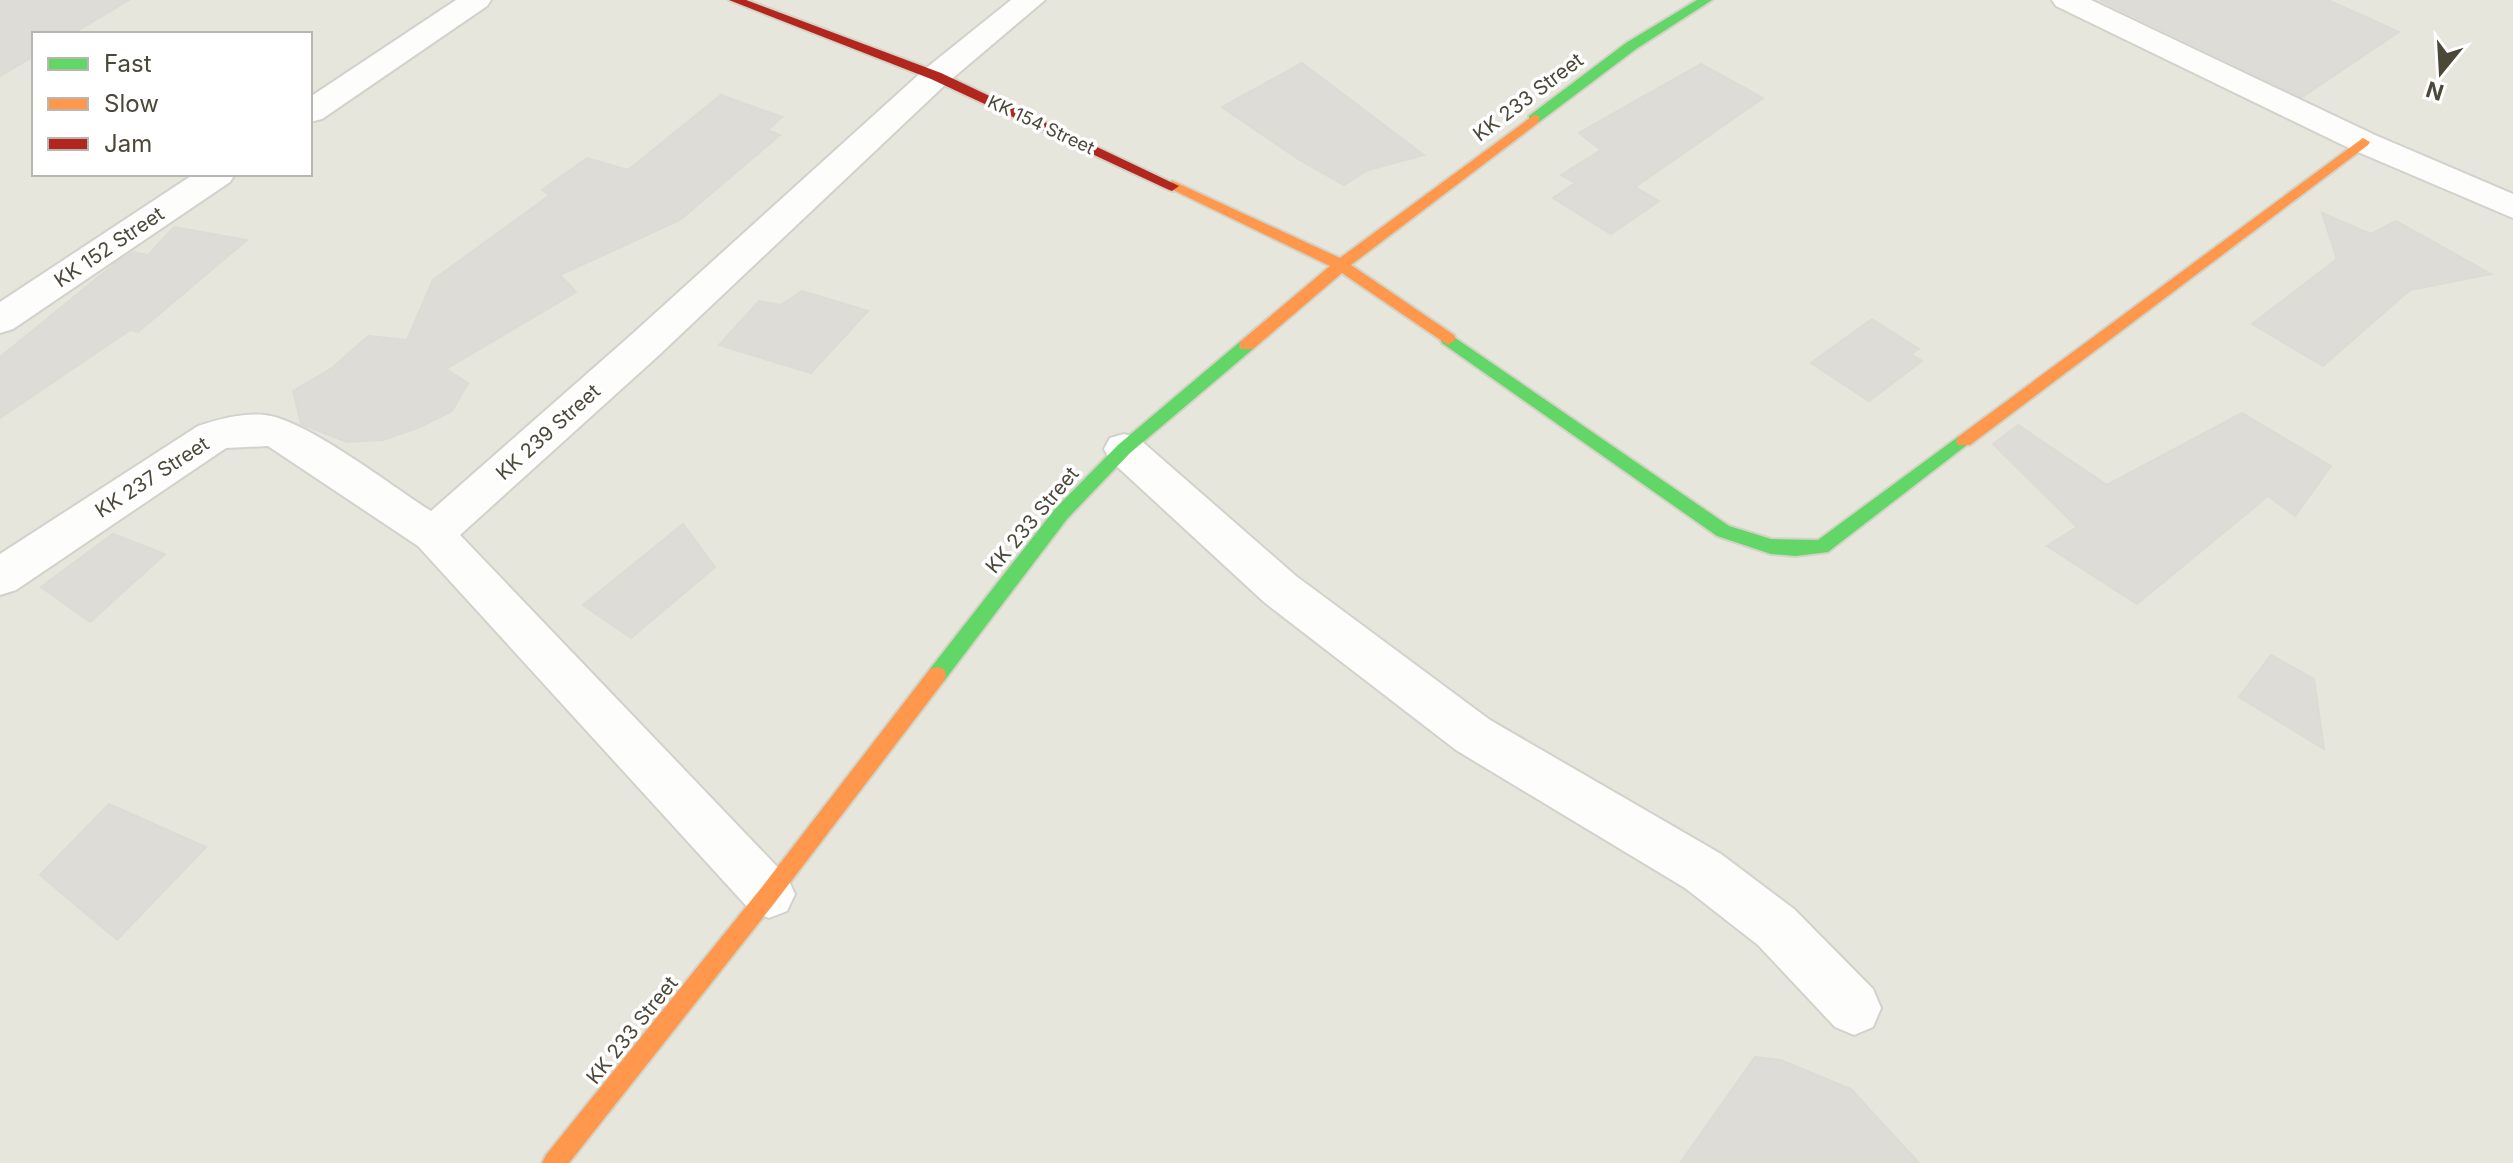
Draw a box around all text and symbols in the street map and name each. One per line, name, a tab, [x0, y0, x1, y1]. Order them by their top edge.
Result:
legend	[32, 32, 312, 176]
north arrow	[2401, 32, 2481, 112]
street label: KK 233 Street	[1468, 48, 1588, 146]
text: Fast	[104, 49, 152, 78]
text: N	[2423, 76, 2447, 106]
text: Slow	[104, 89, 159, 118]
street label: KK 154 Street	[985, 91, 1098, 158]
text: Jam	[104, 129, 152, 158]
street label: KK 152 Street	[50, 201, 169, 292]
street label: KK 239 Street	[491, 379, 605, 485]
street label: KK 237 Street	[91, 431, 214, 523]
street label: KK 233 Street	[981, 462, 1084, 578]
street label: KK 233 Street	[581, 971, 683, 1089]

